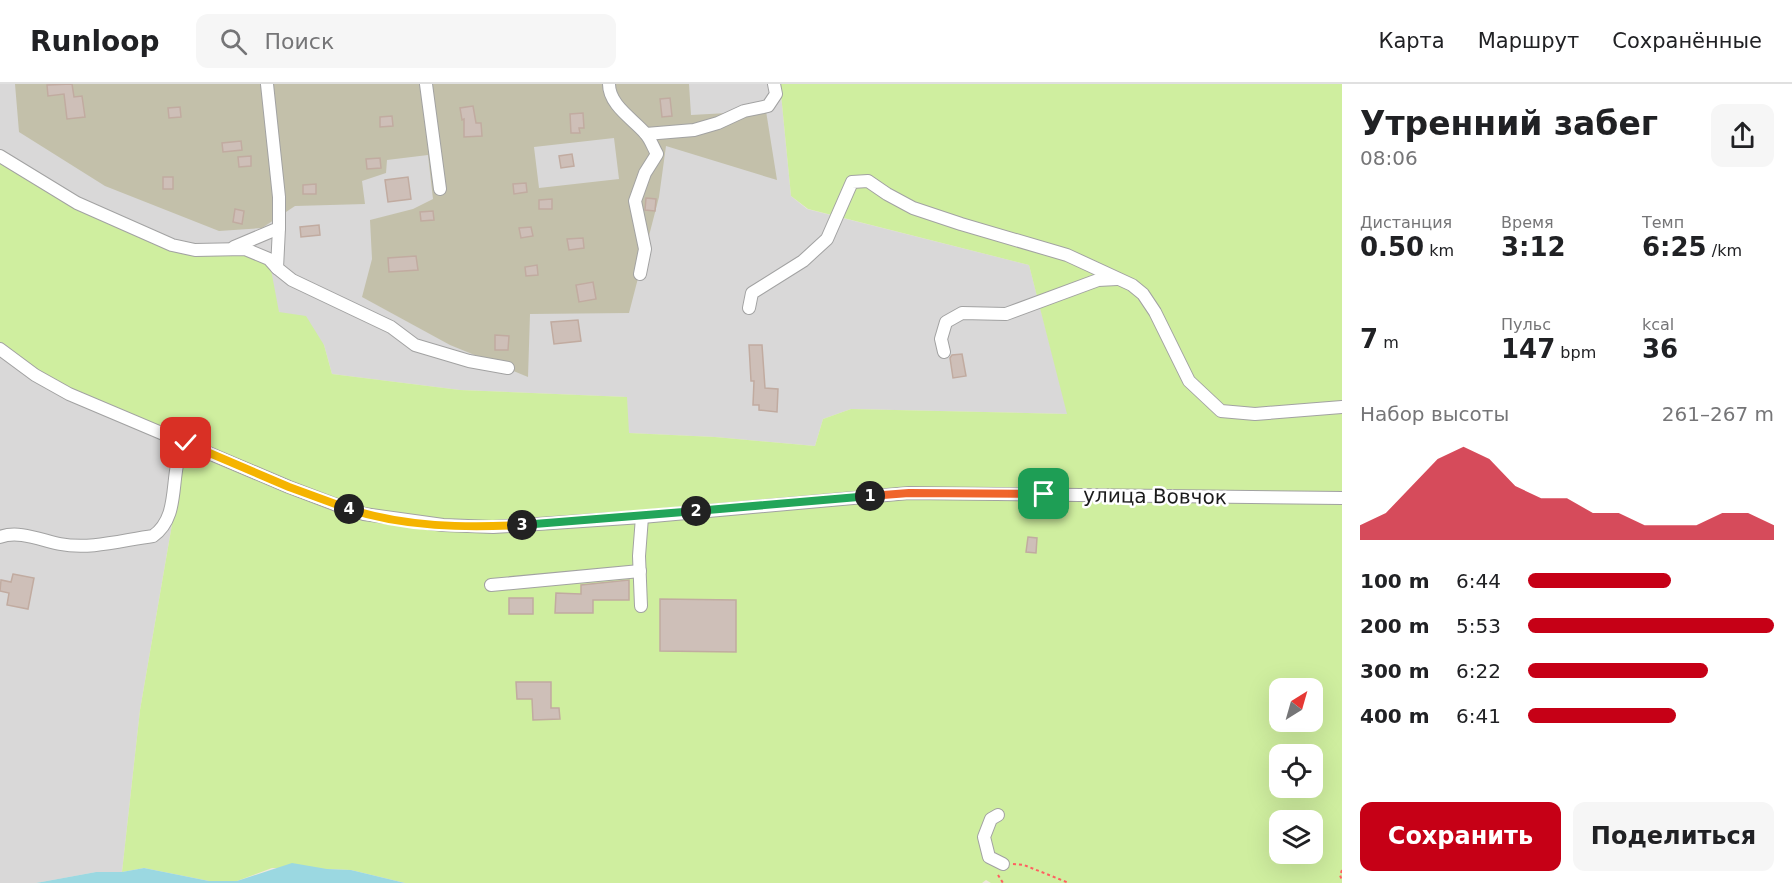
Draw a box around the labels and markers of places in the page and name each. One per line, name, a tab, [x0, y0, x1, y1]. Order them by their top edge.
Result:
pin	[160, 417, 211, 468]
pin	[1018, 468, 1069, 519]
pin: 1	[855, 481, 885, 511]
pin: 4	[334, 494, 364, 524]
pin: 2	[681, 496, 711, 526]
pin: 3	[507, 510, 537, 540]

